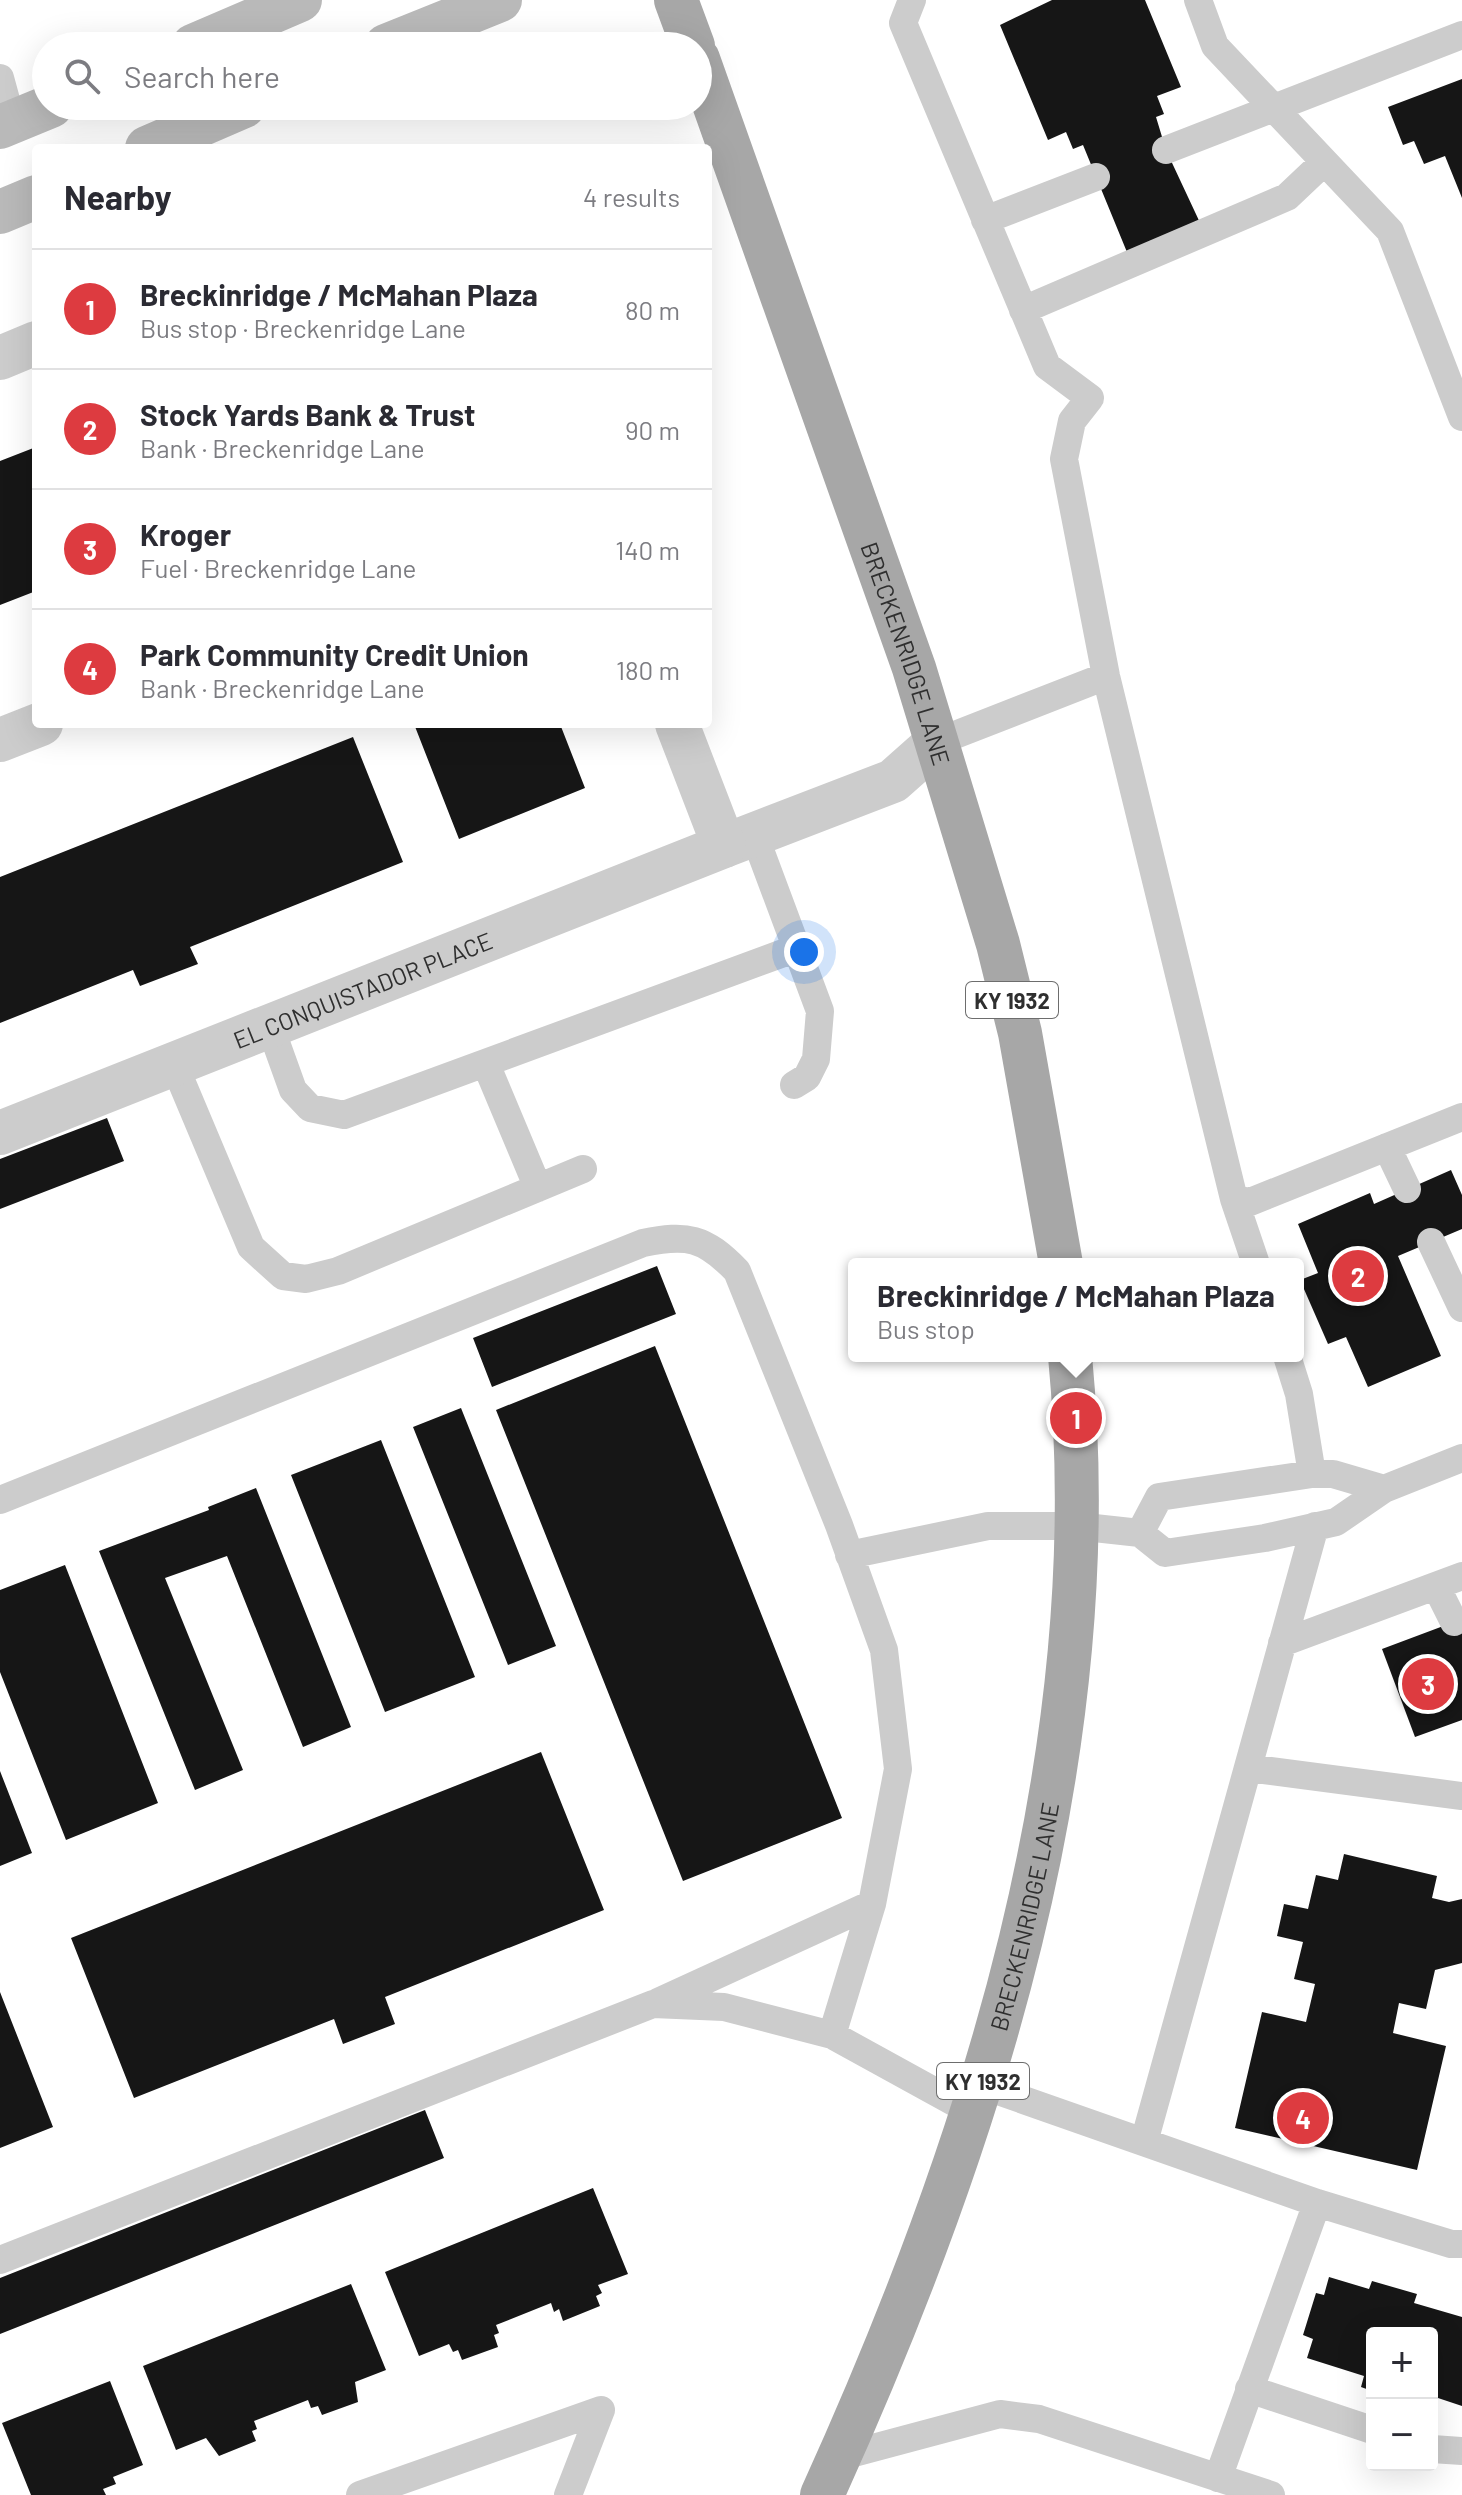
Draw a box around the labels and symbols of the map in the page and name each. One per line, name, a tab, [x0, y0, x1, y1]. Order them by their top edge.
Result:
street label: BRECKENRIDGE LANE	[856, 538, 957, 769]
street label: EL CONQUISTADOR PLACE	[229, 925, 496, 1054]
your location	[784, 932, 824, 972]
road number: KY 1932	[966, 982, 1058, 1018]
pin: 2	[1332, 1246, 1384, 1306]
pin: 1	[1050, 1388, 1102, 1448]
pin: 3	[1402, 1654, 1454, 1714]
street label: BRECKENRIDGE LANE	[983, 1800, 1064, 2034]
road number: KY 1932	[937, 2063, 1029, 2099]
pin: 4	[1277, 2088, 1329, 2148]

